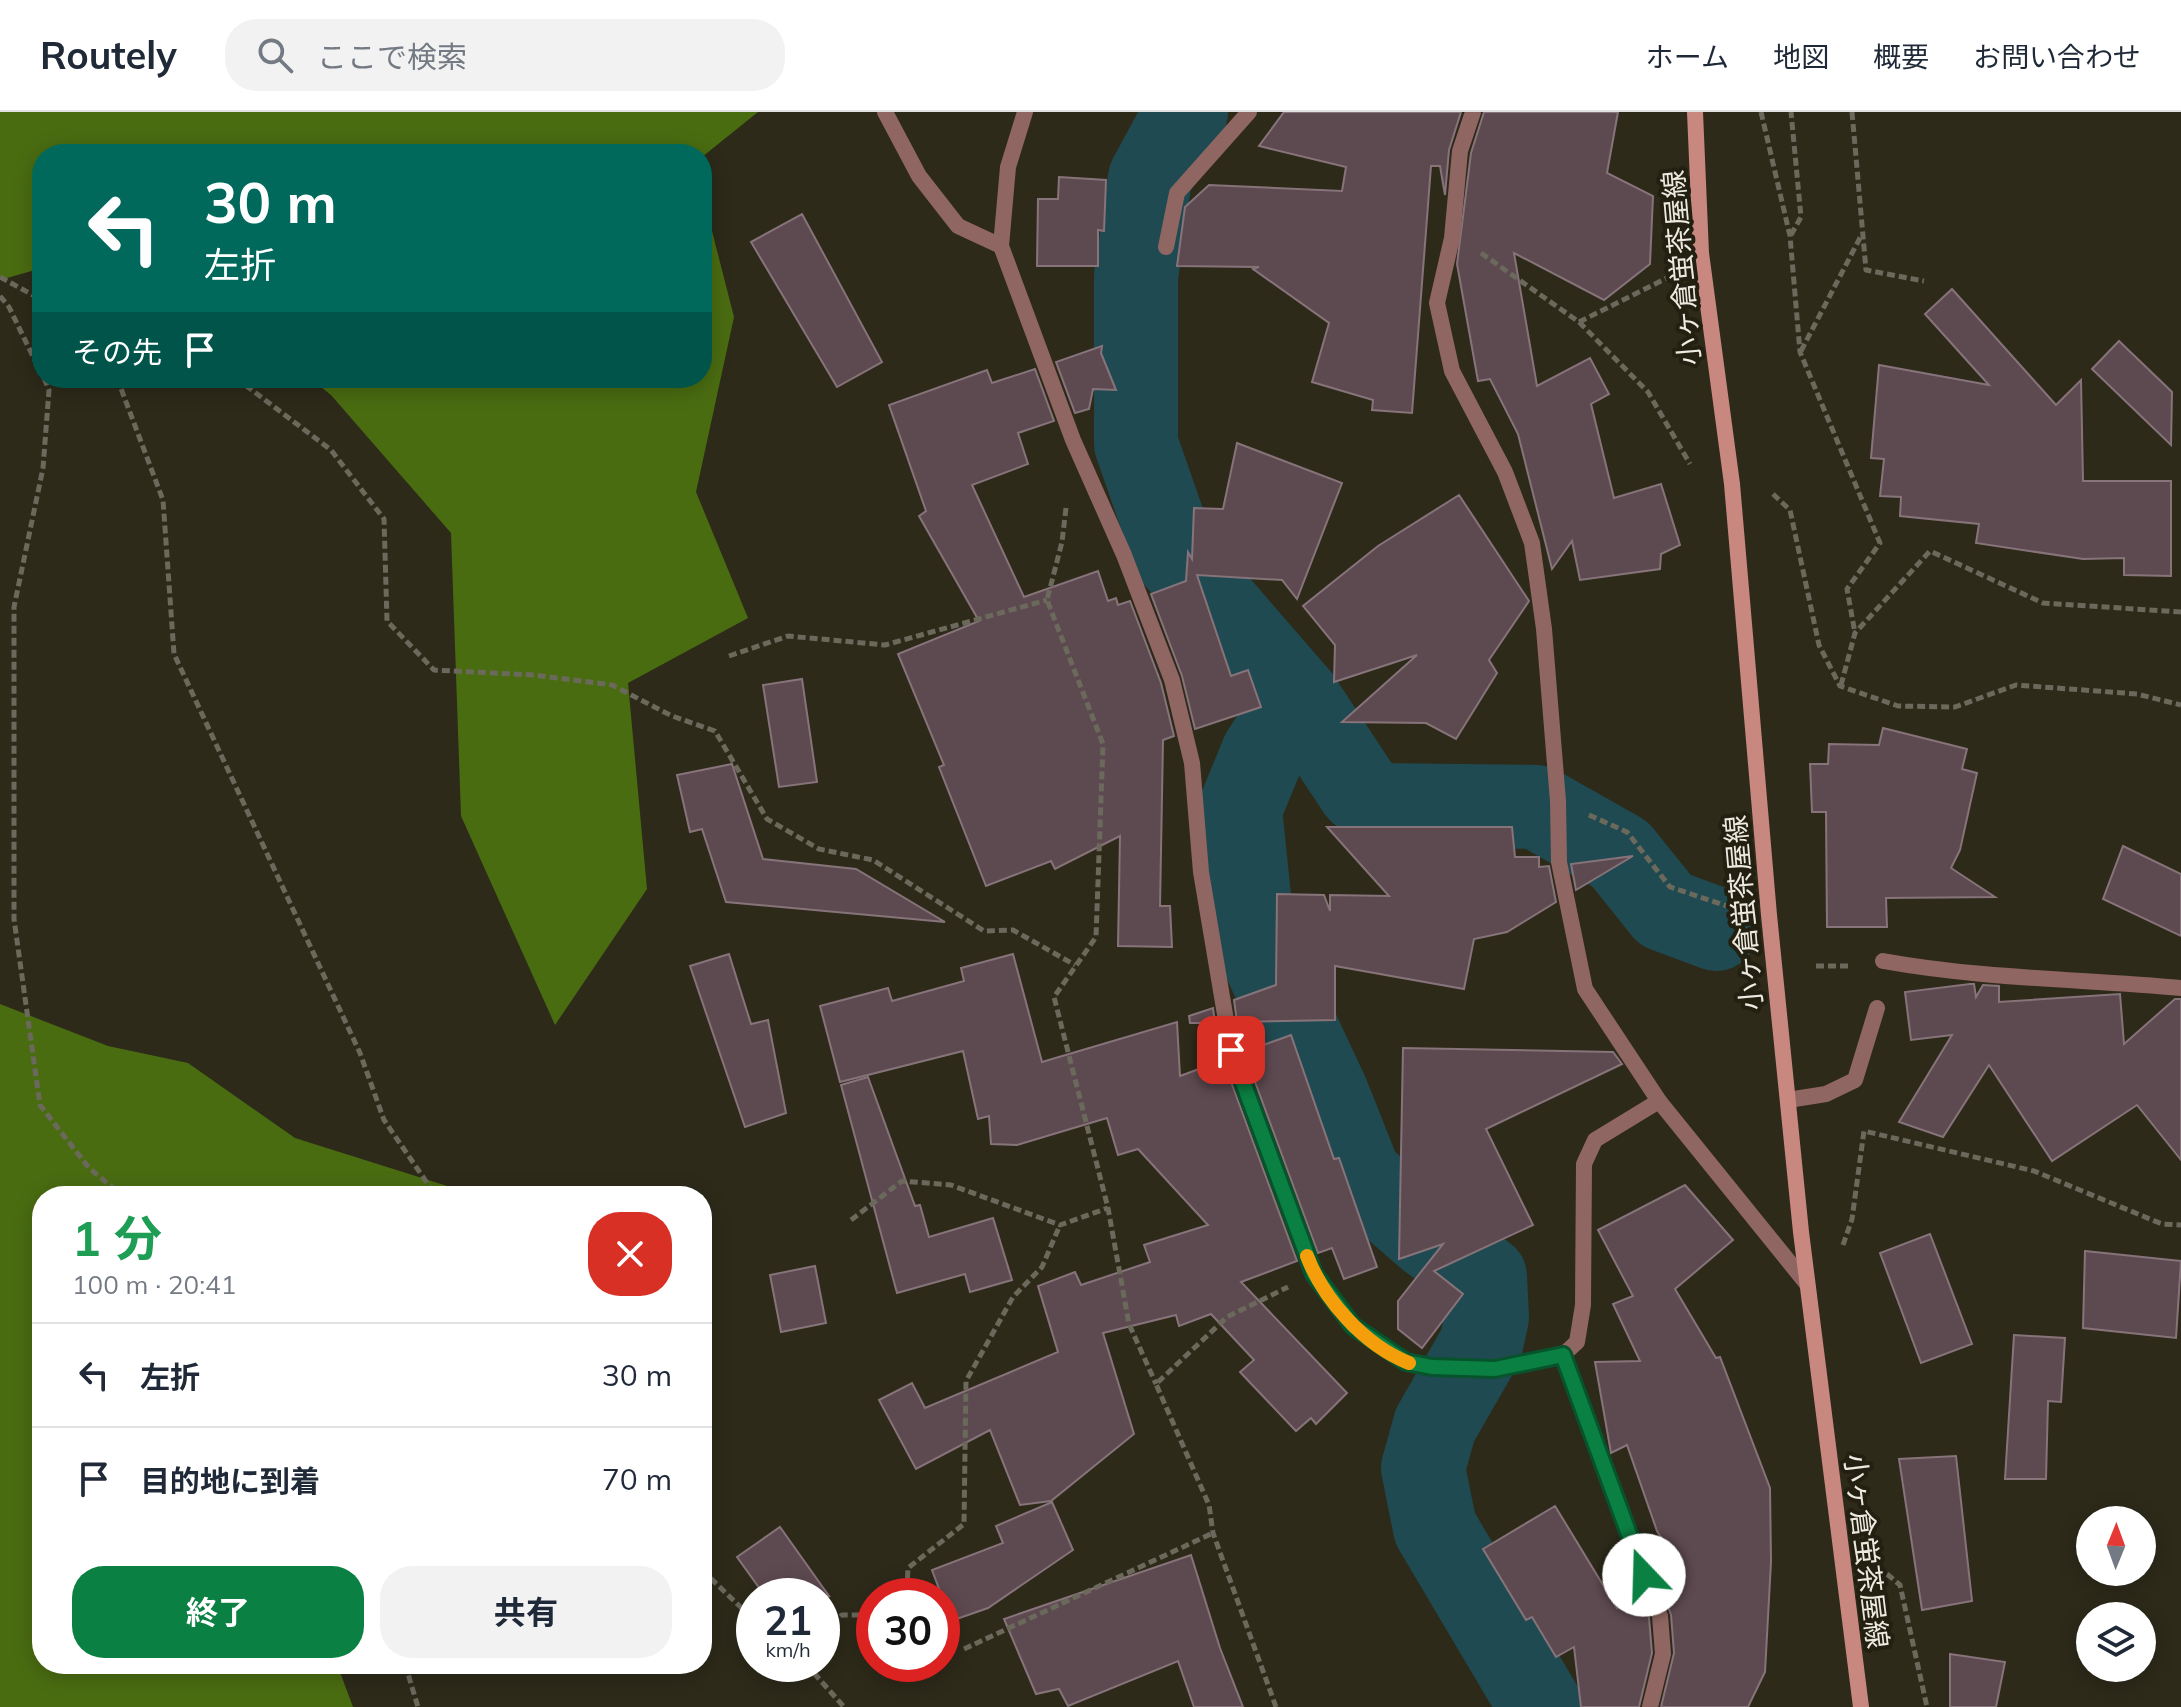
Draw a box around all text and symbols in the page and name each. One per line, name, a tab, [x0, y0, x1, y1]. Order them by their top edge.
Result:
search box	[225, 19, 785, 91]
text: Routely	[40, 31, 177, 79]
icon: search	[253, 33, 297, 77]
text: ここで検索	[317, 38, 467, 76]
text: ホーム	[1646, 39, 1729, 74]
text: 地図	[1773, 39, 1829, 74]
text: 概要	[1873, 39, 1929, 74]
text: お問い合わせ	[1973, 39, 2141, 74]
text: 30 m	[204, 167, 337, 237]
street label: 小ヶ倉蛍茶屋線	[1655, 169, 1707, 367]
icon: left	[72, 176, 176, 280]
text: 左折	[204, 242, 276, 287]
icon: arrive	[178, 328, 222, 372]
text: その先	[72, 333, 162, 371]
street label: 小ヶ倉蛍茶屋線	[1717, 814, 1769, 1012]
pin	[1197, 1016, 1265, 1084]
icon: arrive	[1209, 1028, 1253, 1072]
text: 1 分	[72, 1208, 162, 1268]
button: close	[588, 1212, 672, 1296]
text: 100 m · 20:41	[72, 1268, 236, 1301]
icon: left	[72, 1353, 116, 1397]
text: 30 m	[602, 1356, 672, 1394]
text: 左折	[140, 1358, 200, 1396]
street label: 小ヶ倉蛍茶屋線	[1838, 1452, 1896, 1650]
icon: arrive	[72, 1457, 116, 1501]
text: 70 m	[602, 1460, 672, 1498]
text: 目的地に到着	[140, 1462, 320, 1500]
north arrow	[2076, 1506, 2156, 1586]
map controls	[2076, 1506, 2156, 1682]
position arrow	[1602, 1533, 1686, 1617]
button: 終了	[72, 1566, 364, 1658]
button: 共有	[380, 1566, 672, 1658]
speed limit sign: 30	[856, 1578, 960, 1682]
text: 21	[764, 1595, 812, 1645]
button: layers	[2076, 1602, 2156, 1682]
text: km/h	[765, 1637, 811, 1662]

